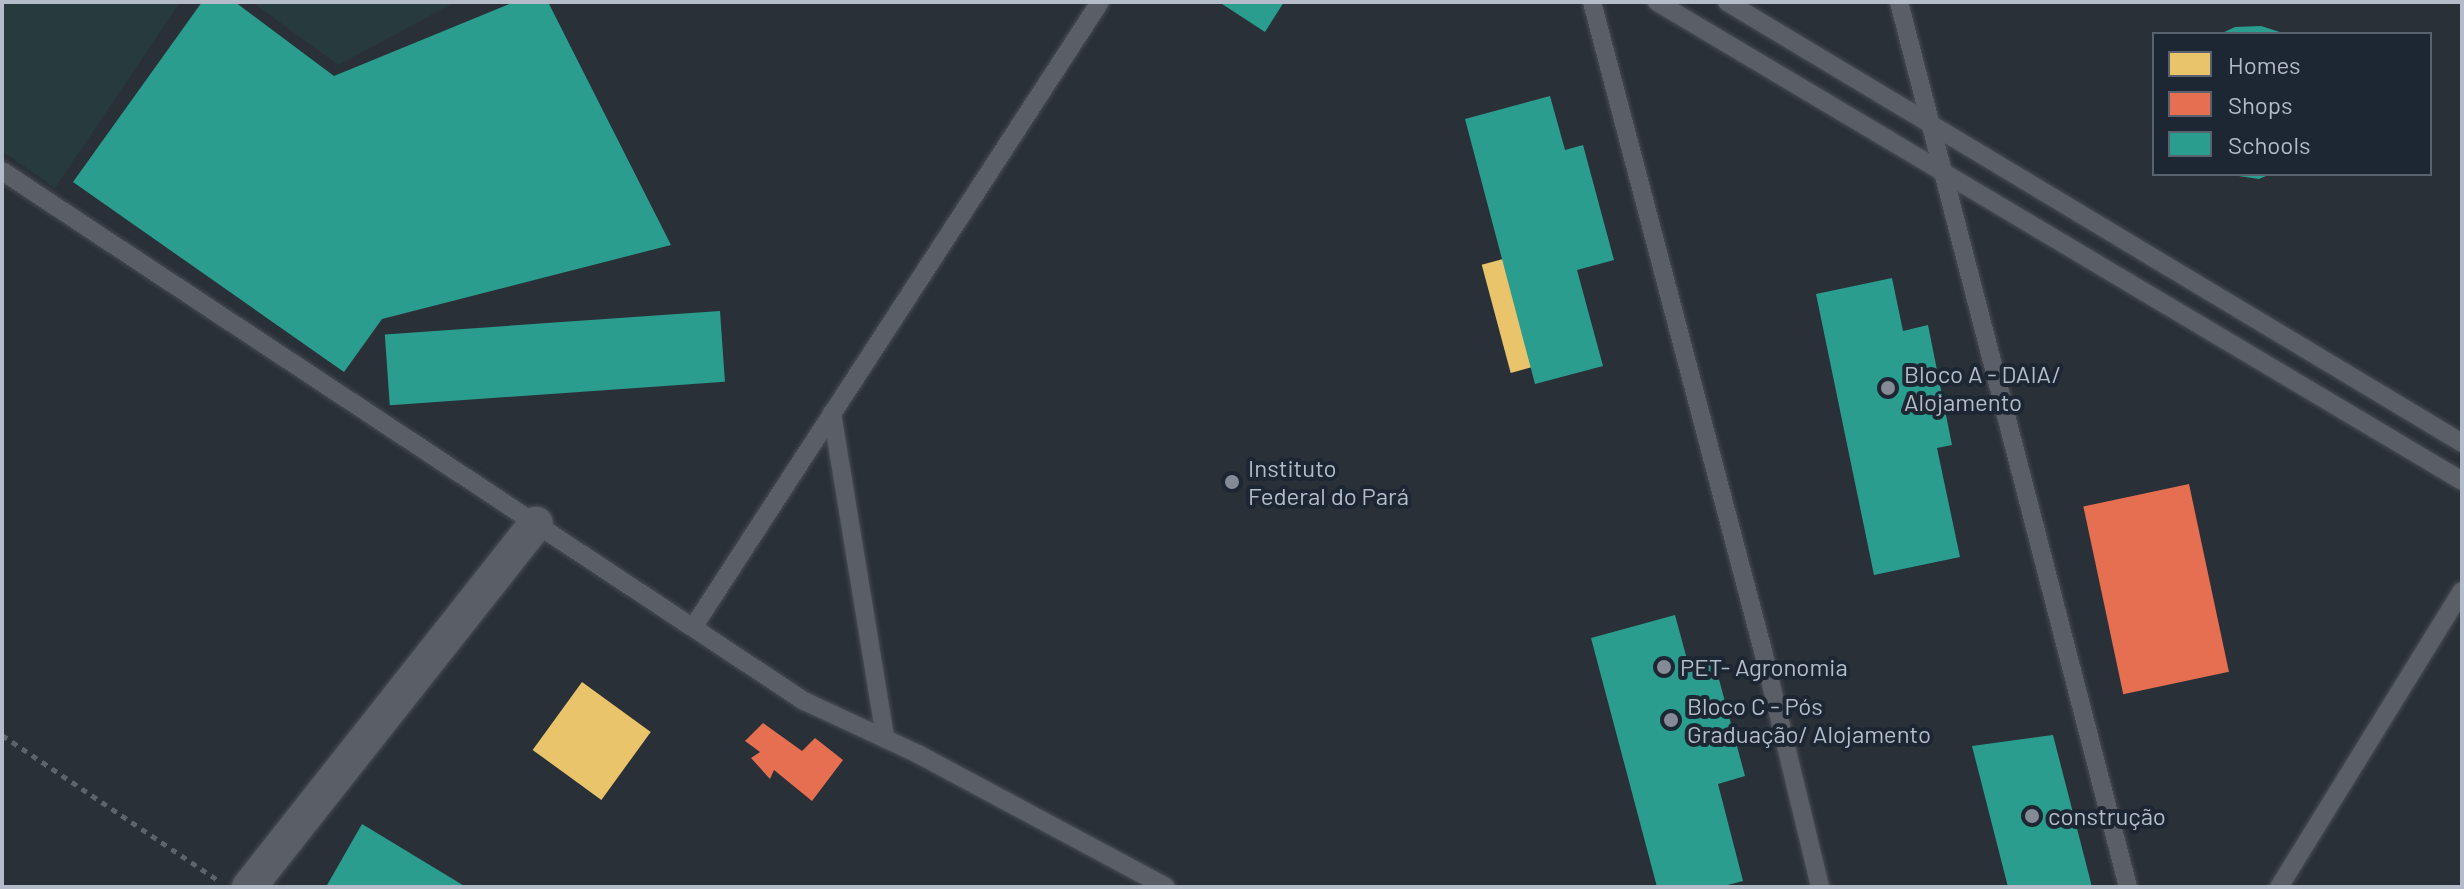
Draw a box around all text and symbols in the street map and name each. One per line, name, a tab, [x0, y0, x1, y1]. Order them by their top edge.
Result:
legend	[2152, 32, 2432, 176]
text: Homes	[2228, 50, 2301, 79]
text: Shops	[2228, 90, 2293, 119]
text: Schools	[2228, 130, 2311, 159]
place label: Bloco A - DAIA/ Alojamento	[1904, 360, 2061, 416]
marker: Bloco A - DAIA/ Alojamento	[1879, 379, 1897, 397]
place label: Instituto Federal do Pará	[1248, 454, 1409, 510]
marker: Instituto Federal do Pará	[1223, 473, 1241, 491]
place label: PET- Agronomia	[1680, 653, 1848, 681]
marker: PET- Agronomia	[1655, 658, 1673, 676]
place label: Bloco C - Pós Graduação/ Alojamento	[1687, 692, 1931, 748]
marker: Bloco C - Pós Graduação/ Alojamento	[1662, 711, 1680, 729]
place label: construção	[2048, 802, 2166, 830]
marker: construção	[2023, 807, 2041, 825]

